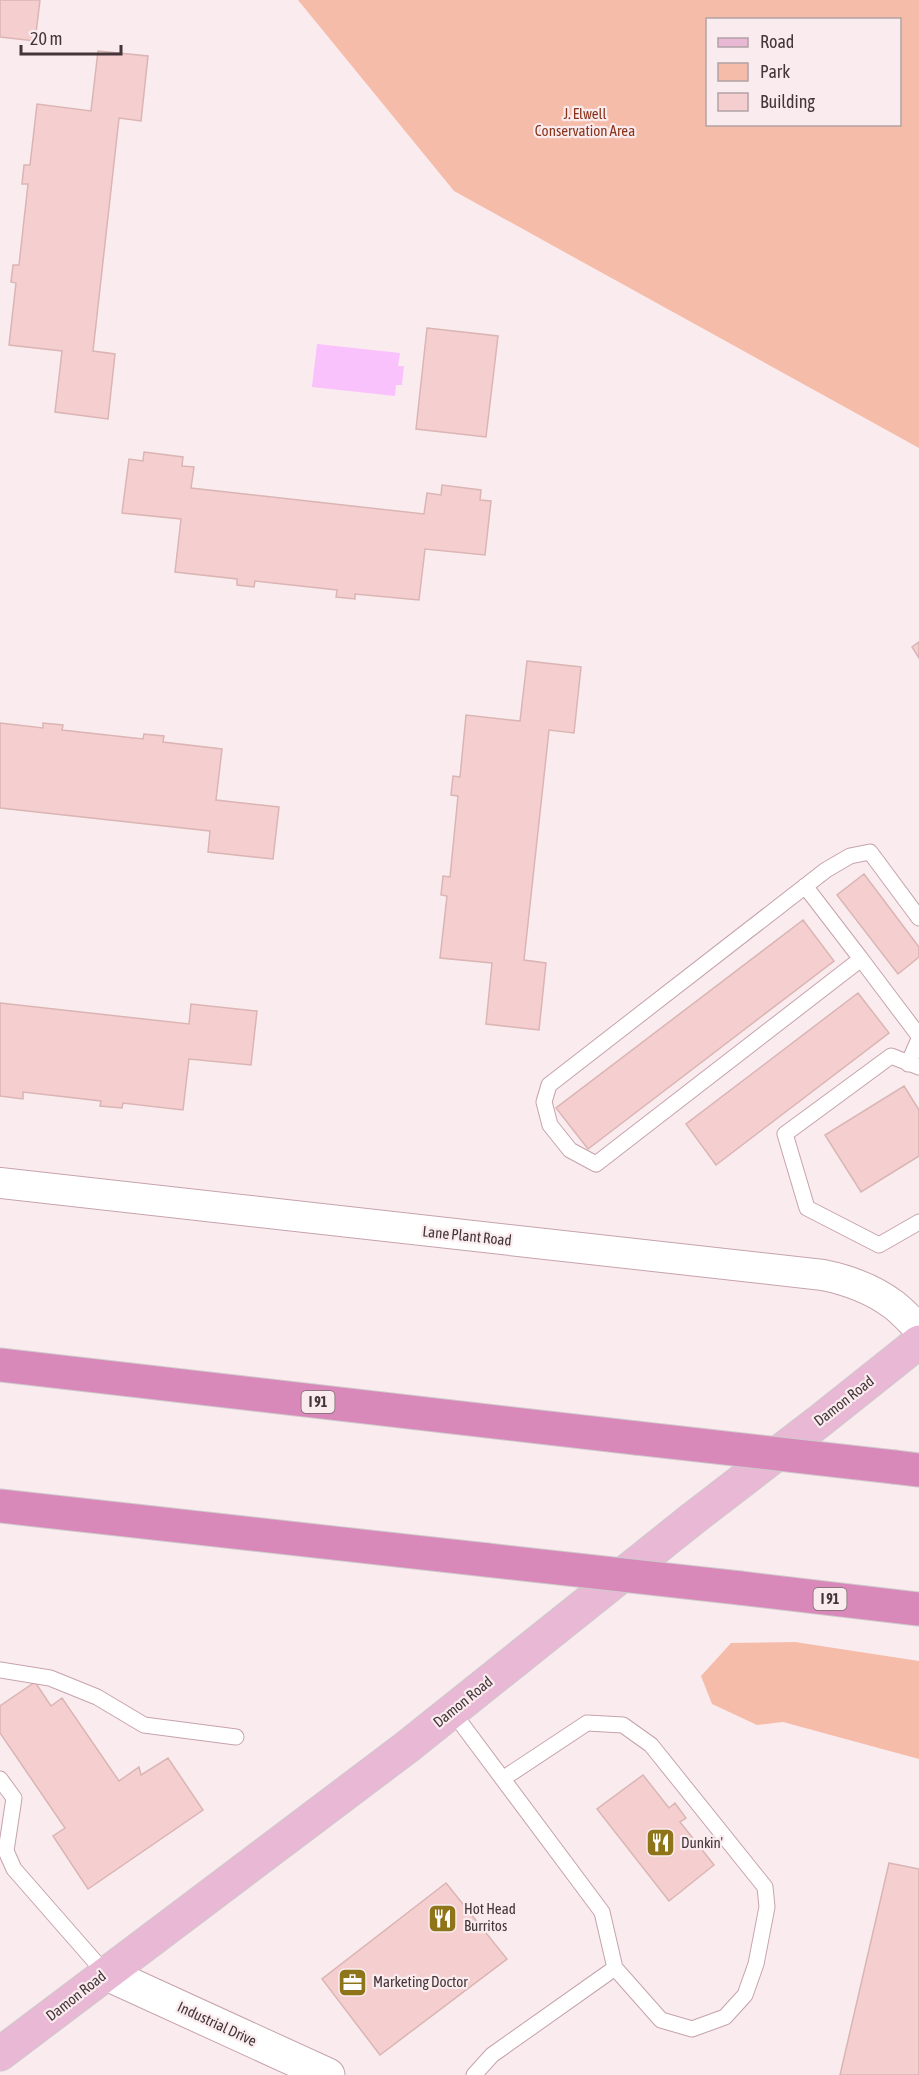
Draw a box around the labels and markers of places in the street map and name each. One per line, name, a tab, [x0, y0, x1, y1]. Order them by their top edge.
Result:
restaurant icon: Dunkin'	[644, 1827, 676, 1859]
place label: Dunkin'	[681, 1834, 723, 1851]
place label: Hot Head Burritos	[464, 1900, 516, 1934]
restaurant icon: Hot Head Burritos	[427, 1902, 459, 1934]
office icon: Marketing Doctor	[336, 1966, 368, 1998]
place label: Marketing Doctor	[373, 1973, 468, 1990]

